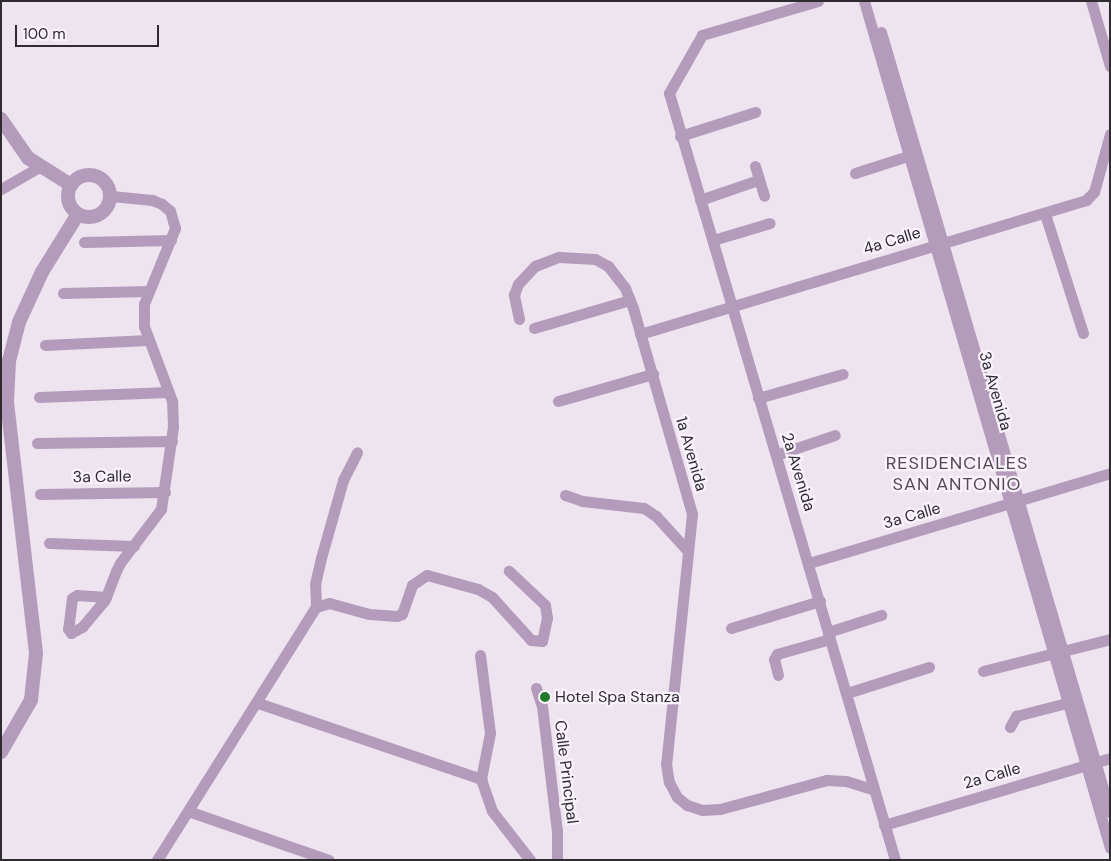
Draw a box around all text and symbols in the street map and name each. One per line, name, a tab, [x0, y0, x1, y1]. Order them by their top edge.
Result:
scale bar	[18, 15, 161, 47]
text: 100 m	[23, 24, 66, 44]
street label: 4a Calle	[861, 223, 923, 259]
street label: 3a Avenida	[975, 349, 1015, 433]
street label: 1a Avenida	[671, 415, 711, 493]
street label: 2a Avenida	[777, 431, 819, 513]
district label: RESIDENCIALES SAN ANTONIO	[884, 453, 1030, 496]
street label: 3a Calle	[72, 467, 132, 487]
street label: 3a Calle	[881, 499, 943, 533]
place label: Hotel Spa Stanza	[555, 687, 680, 707]
marker: Hotel Spa Stanza	[539, 691, 551, 703]
street label: Calle Principal	[550, 719, 582, 825]
street label: 2a Calle	[961, 759, 1023, 793]

